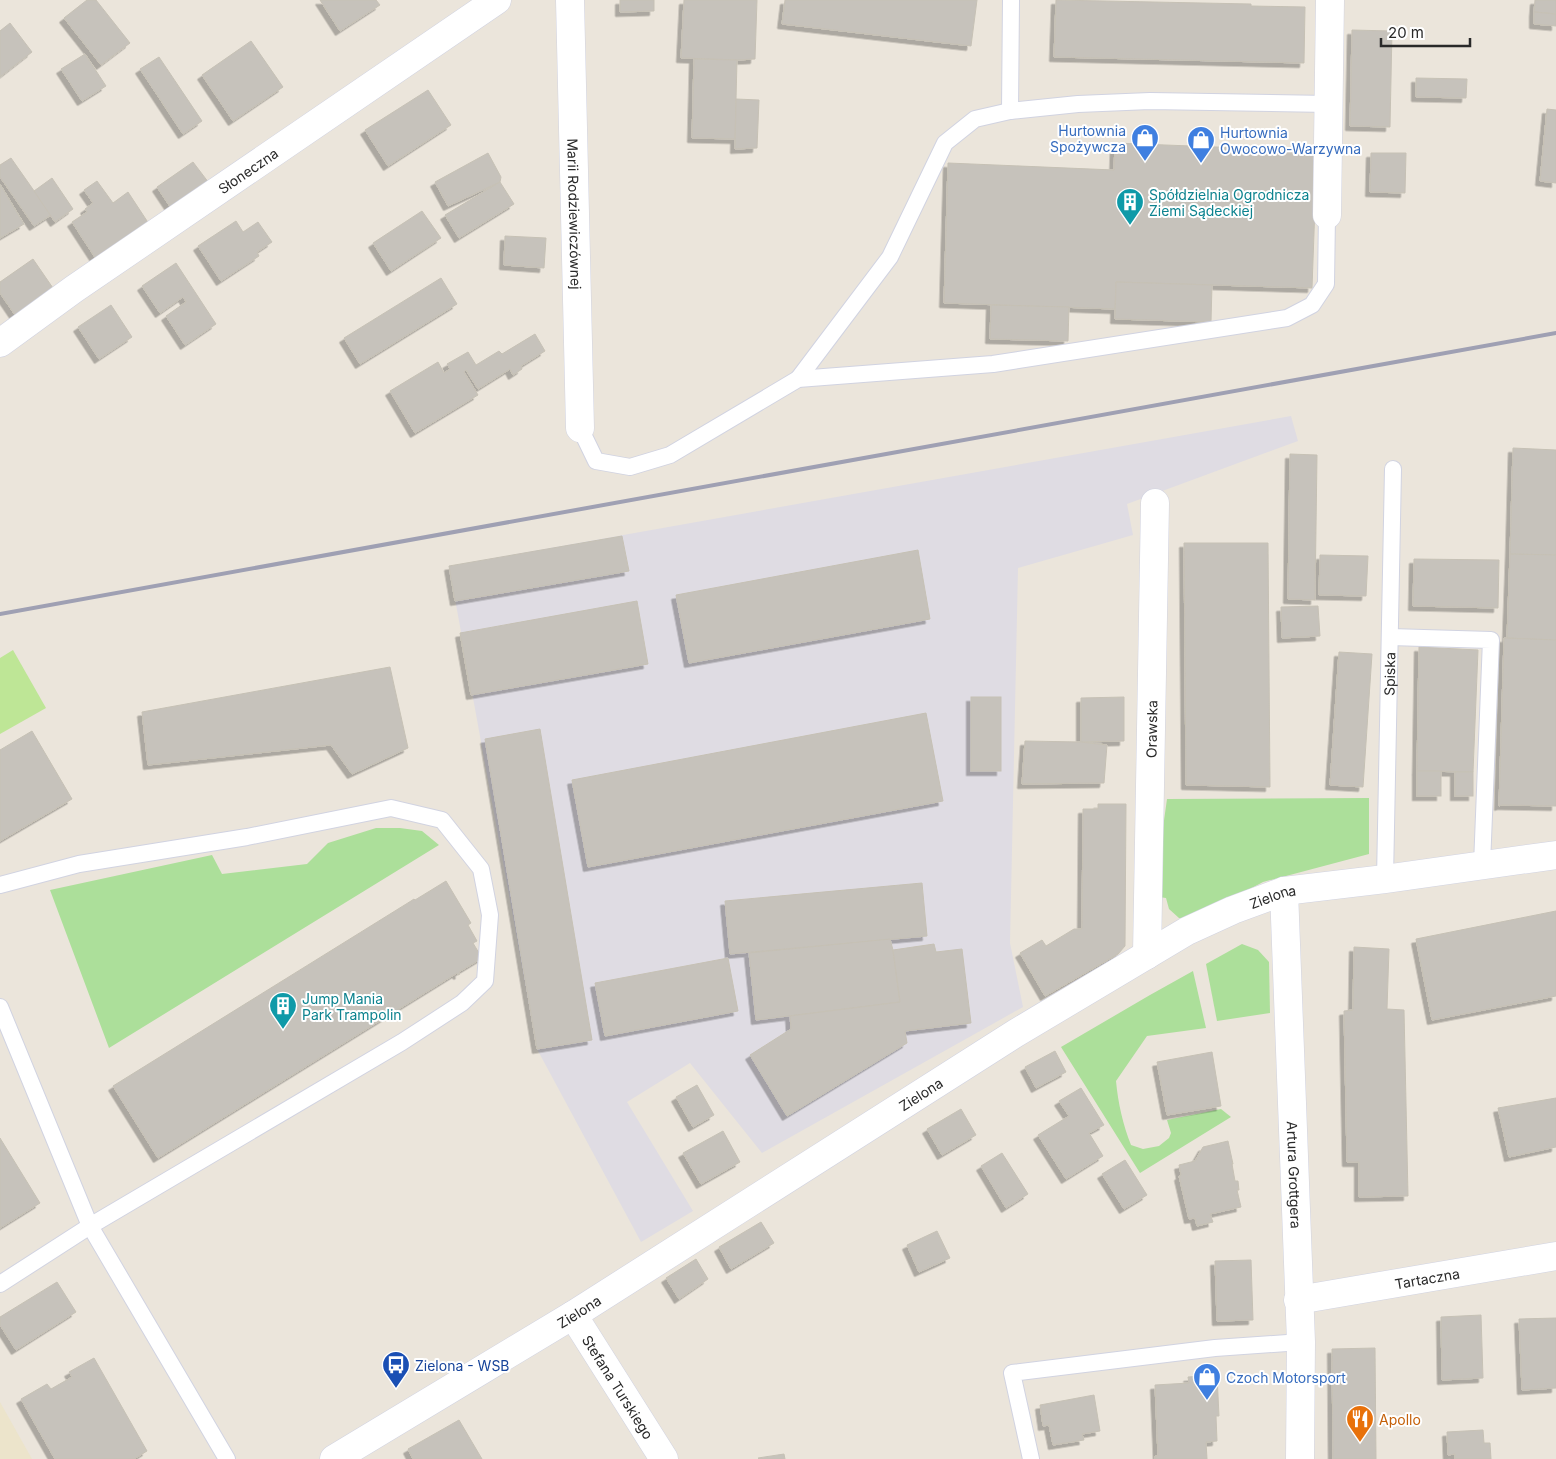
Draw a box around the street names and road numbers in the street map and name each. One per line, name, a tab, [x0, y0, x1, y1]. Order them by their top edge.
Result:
street label: Marii Rodziewiczównej	[565, 138, 585, 290]
street label: Słoneczna	[214, 144, 281, 197]
street label: Spiska	[1380, 652, 1398, 696]
street label: Orawska	[1142, 700, 1160, 758]
street label: Zielona	[1247, 881, 1297, 912]
street label: Zielona	[896, 1074, 945, 1114]
street label: Artura Grottgera	[1284, 1121, 1305, 1229]
street label: Tartaczna	[1393, 1264, 1461, 1292]
street label: Zielona	[554, 1291, 604, 1331]
street label: Stefana Turskiego	[579, 1332, 658, 1442]

